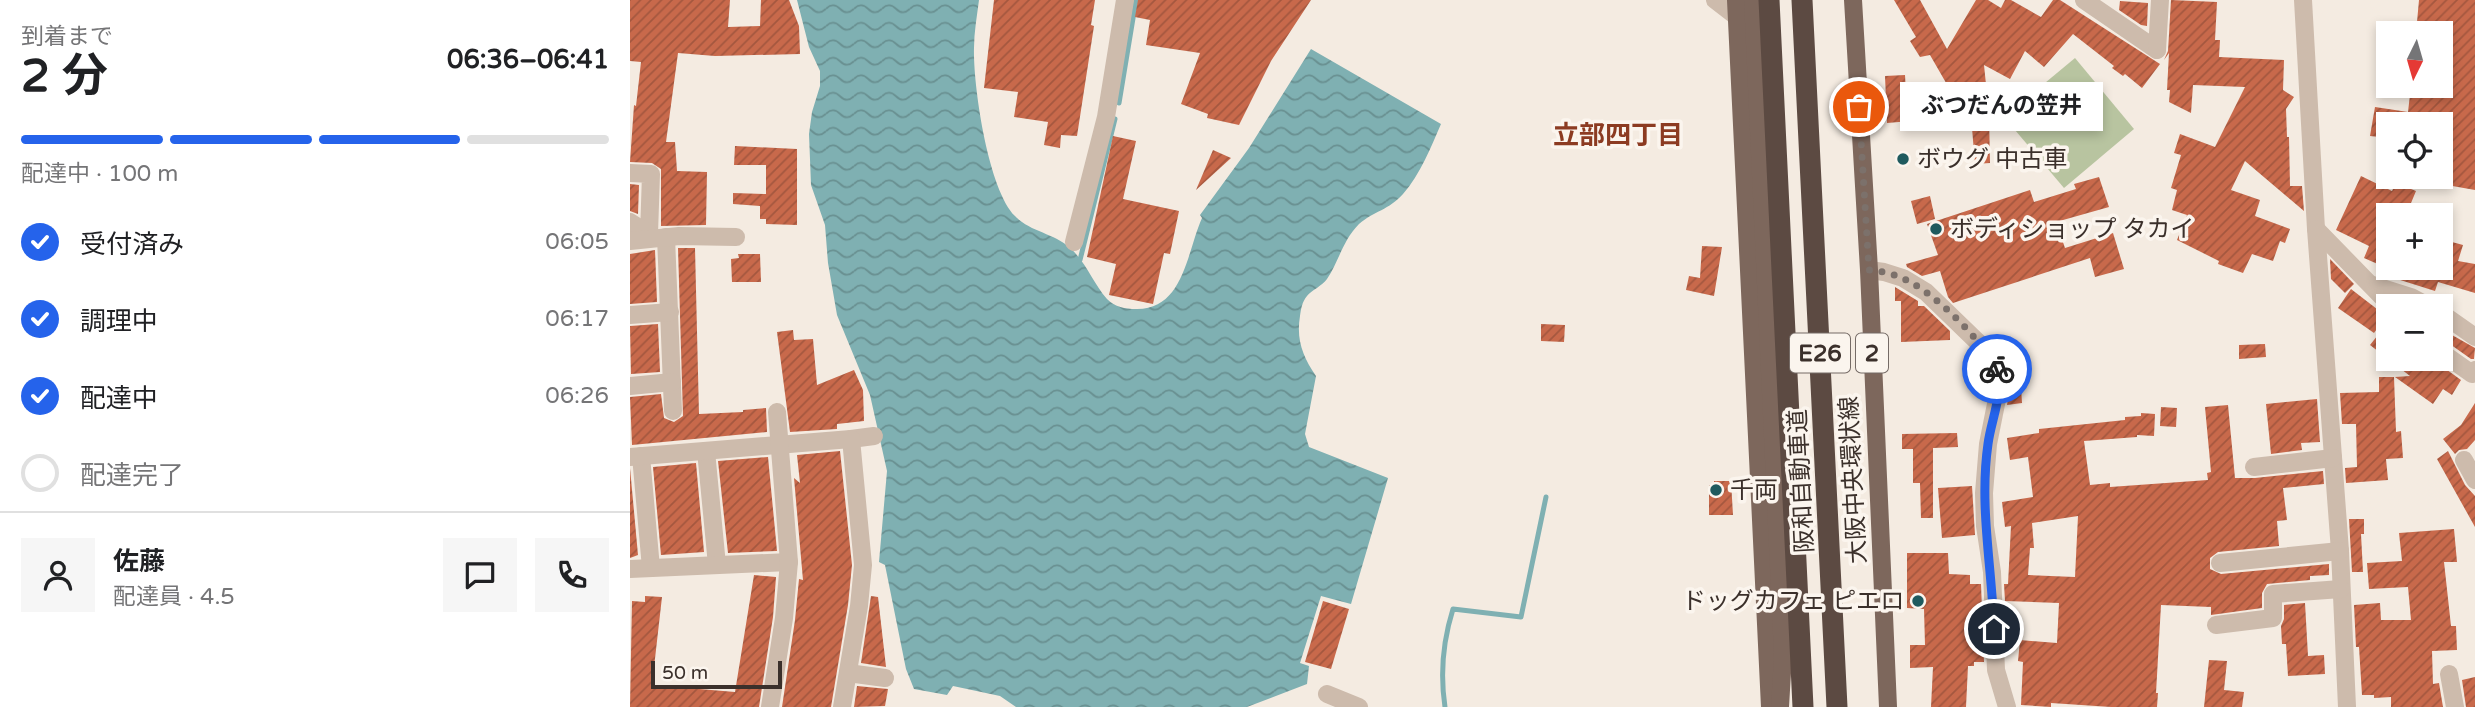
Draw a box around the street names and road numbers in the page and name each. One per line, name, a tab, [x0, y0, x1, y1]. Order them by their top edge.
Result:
road number: E26	[1790, 334, 1850, 372]
road number: 2	[1856, 334, 1888, 372]
street label: 大阪中央環状線	[1835, 395, 1872, 565]
street label: 阪和自動車道	[1783, 408, 1820, 554]

